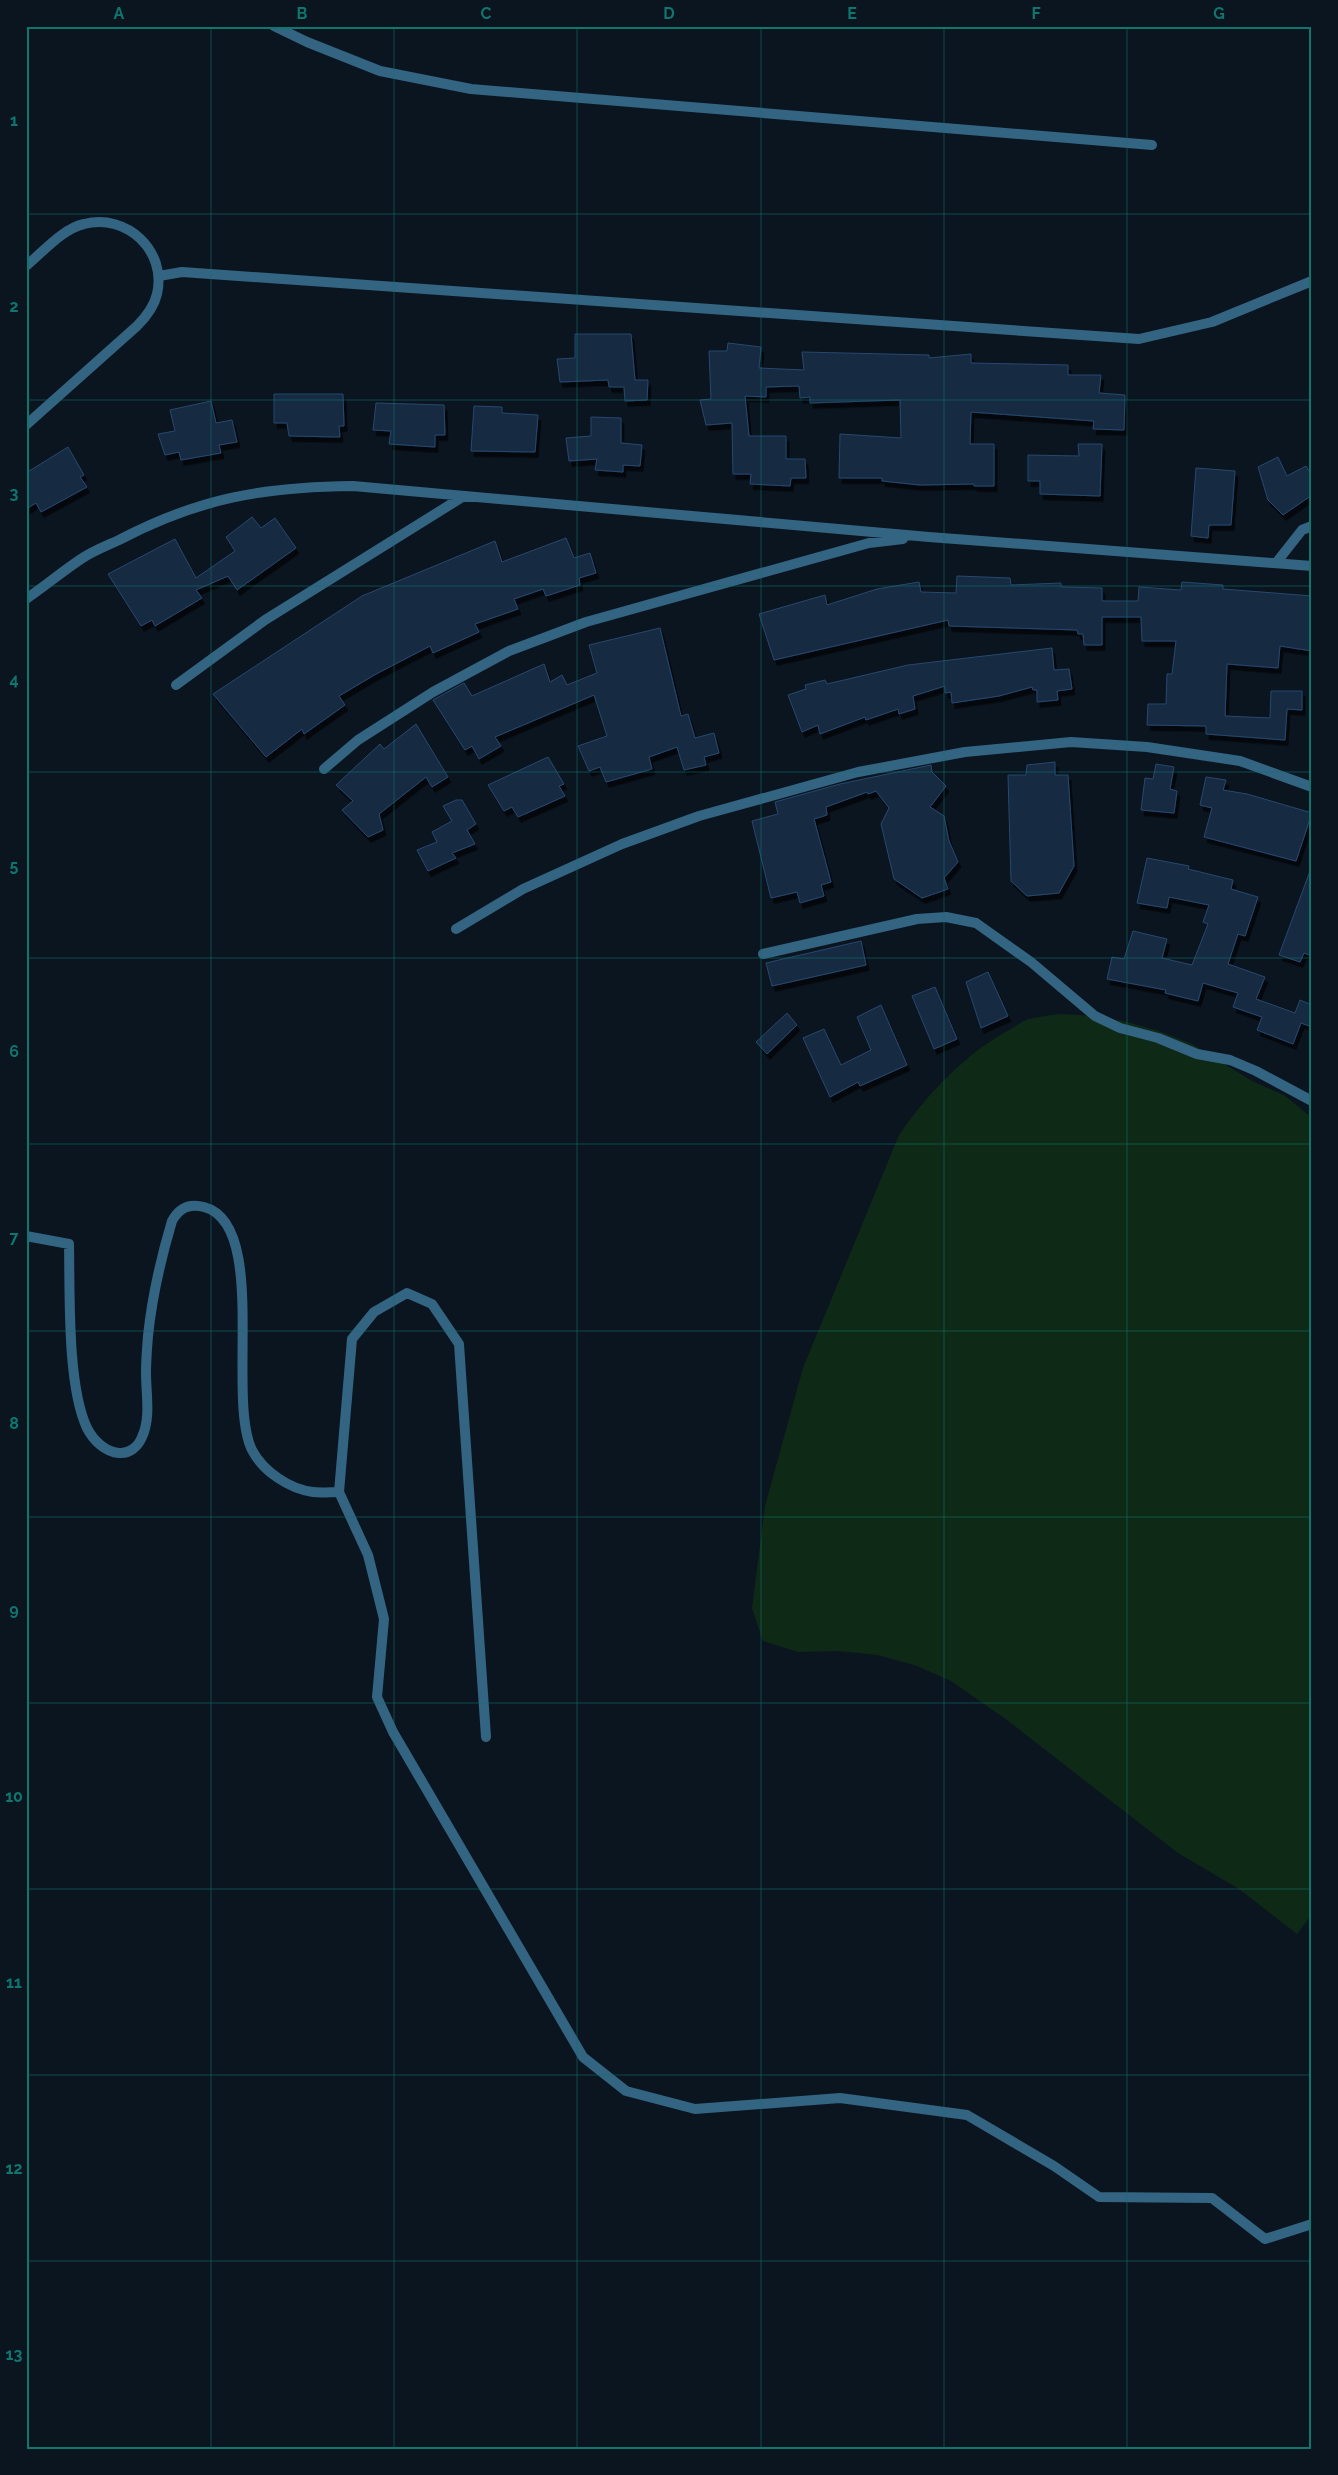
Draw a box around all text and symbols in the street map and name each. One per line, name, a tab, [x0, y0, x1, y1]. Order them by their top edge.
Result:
text: A	[114, 4, 125, 23]
text: B	[297, 4, 308, 23]
text: C	[481, 4, 492, 23]
text: D	[663, 4, 675, 23]
text: E	[847, 4, 857, 23]
text: F	[1031, 4, 1041, 23]
text: G	[1213, 4, 1225, 23]
text: 1	[10, 111, 18, 130]
text: 2	[9, 297, 19, 316]
text: 3	[10, 484, 19, 503]
text: 4	[9, 670, 19, 689]
text: 5	[10, 856, 19, 875]
text: 6	[9, 1042, 19, 1061]
text: 7	[10, 1228, 19, 1247]
text: 8	[9, 1414, 19, 1433]
text: 9	[9, 1600, 19, 1619]
text: 10	[5, 1787, 23, 1806]
text: 11	[6, 1973, 22, 1992]
text: 12	[6, 2159, 22, 2178]
text: 13	[6, 2345, 22, 2364]

